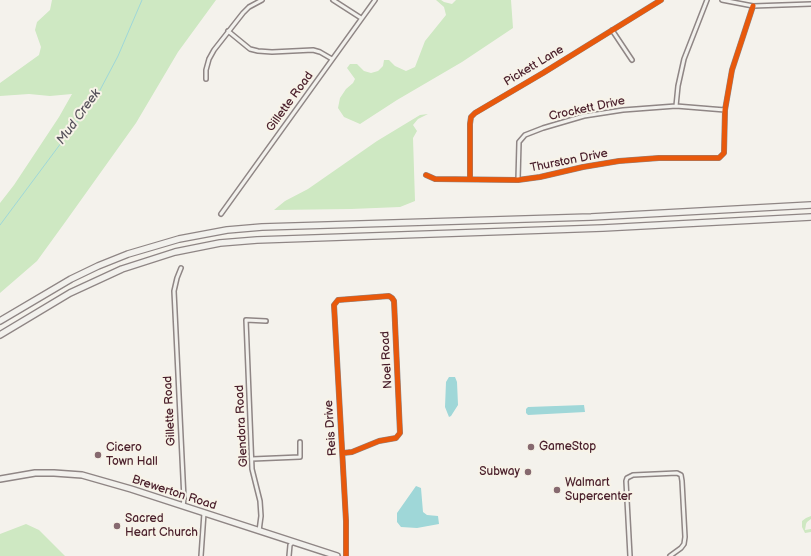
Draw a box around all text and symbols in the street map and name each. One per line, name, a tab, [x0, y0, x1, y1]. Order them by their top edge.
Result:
street label: Pickett Lane	[501, 42, 567, 90]
street label: Gillette Road	[263, 69, 317, 135]
water label: Mud Creek	[54, 86, 104, 148]
street label: Crockett Drive	[548, 94, 626, 124]
street label: Thurston Drive	[529, 146, 609, 176]
street label: Noel Road	[378, 331, 396, 389]
street label: Gillette Road	[161, 375, 179, 447]
street label: Glendora Road	[233, 385, 251, 467]
street label: Reis Drive	[322, 400, 340, 456]
place label: GameStop	[539, 440, 596, 454]
place label: Cicero Town Hall	[106, 441, 158, 469]
marker: GameStop	[526, 442, 536, 452]
marker: Cicero Town Hall	[93, 450, 103, 460]
place label: Subway	[479, 465, 520, 479]
marker: Subway	[523, 467, 533, 477]
street label: Brewerton Road	[130, 473, 218, 513]
place label: Walmart Supercenter	[565, 476, 632, 504]
marker: Walmart Supercenter	[552, 485, 562, 495]
place label: Sacred Heart Church	[125, 512, 198, 540]
marker: Sacred Heart Church	[112, 521, 122, 531]

